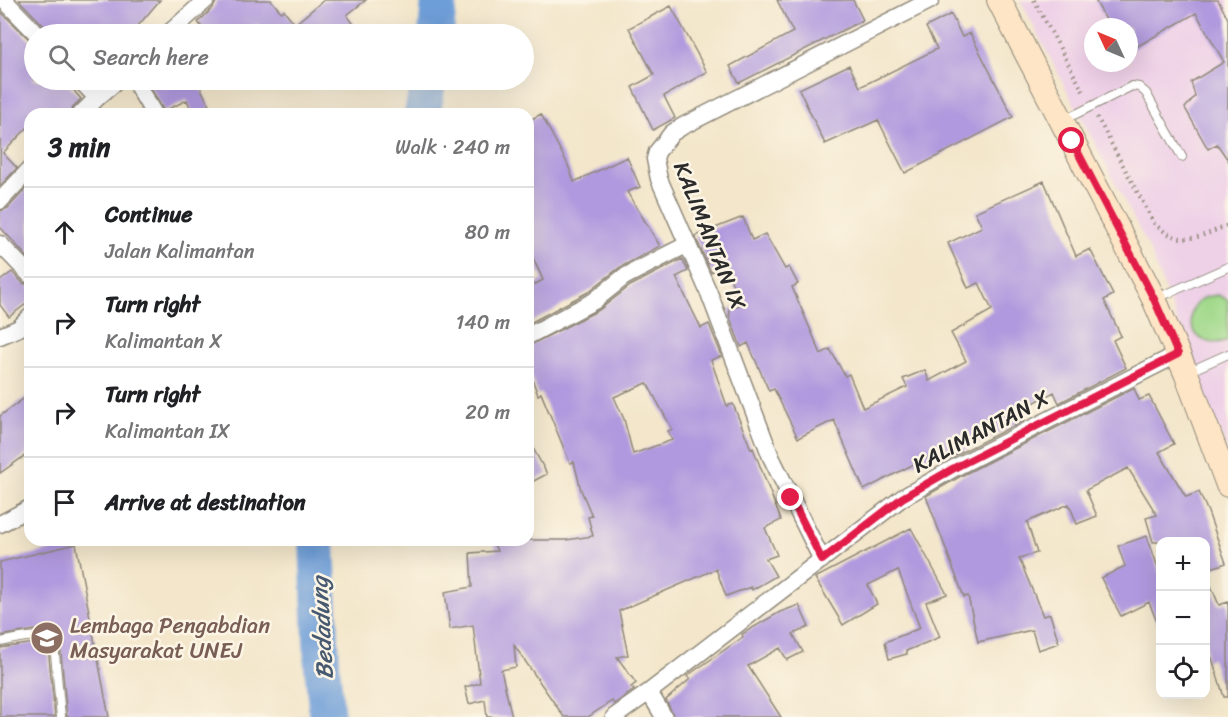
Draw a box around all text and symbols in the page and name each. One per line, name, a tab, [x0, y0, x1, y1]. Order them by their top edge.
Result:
north arrow	[1084, 18, 1138, 72]
search box	[24, 24, 534, 90]
text: Search here	[93, 38, 209, 77]
icon: search	[45, 41, 78, 74]
text: 3 min	[48, 124, 110, 170]
route start	[1058, 127, 1084, 153]
text: Walk · 240 m	[395, 130, 510, 165]
street label: KALIMANTAN IX	[662, 155, 758, 317]
text: Continue	[105, 195, 193, 234]
text: 80 m	[465, 215, 510, 250]
icon: ahead	[48, 216, 81, 249]
text: Jalan Kalimantan	[105, 234, 255, 269]
text: Turn right	[105, 285, 200, 324]
text: 140 m	[456, 305, 510, 340]
icon: right	[48, 306, 81, 339]
text: Kalimantan X	[105, 324, 223, 359]
text: Turn right	[105, 375, 200, 414]
street label: KALIMANTAN X	[905, 378, 1057, 484]
text: 20 m	[465, 395, 510, 430]
icon: right	[48, 396, 81, 429]
text: Kalimantan IX	[105, 414, 231, 449]
text: Arrive at destination	[105, 483, 306, 522]
route end	[777, 484, 803, 510]
icon: arrive	[48, 486, 81, 519]
map controls	[1156, 537, 1210, 699]
button: +	[1156, 537, 1210, 591]
water label: Bedadung	[298, 574, 346, 680]
button: −	[1156, 591, 1210, 645]
place label: Lembaga Pengabdian Masyarakat UNEJ	[70, 606, 270, 670]
school or university icon: Lembaga Pengabdian Masyarakat UNEJ	[29, 620, 65, 656]
button: locate	[1156, 645, 1210, 699]

